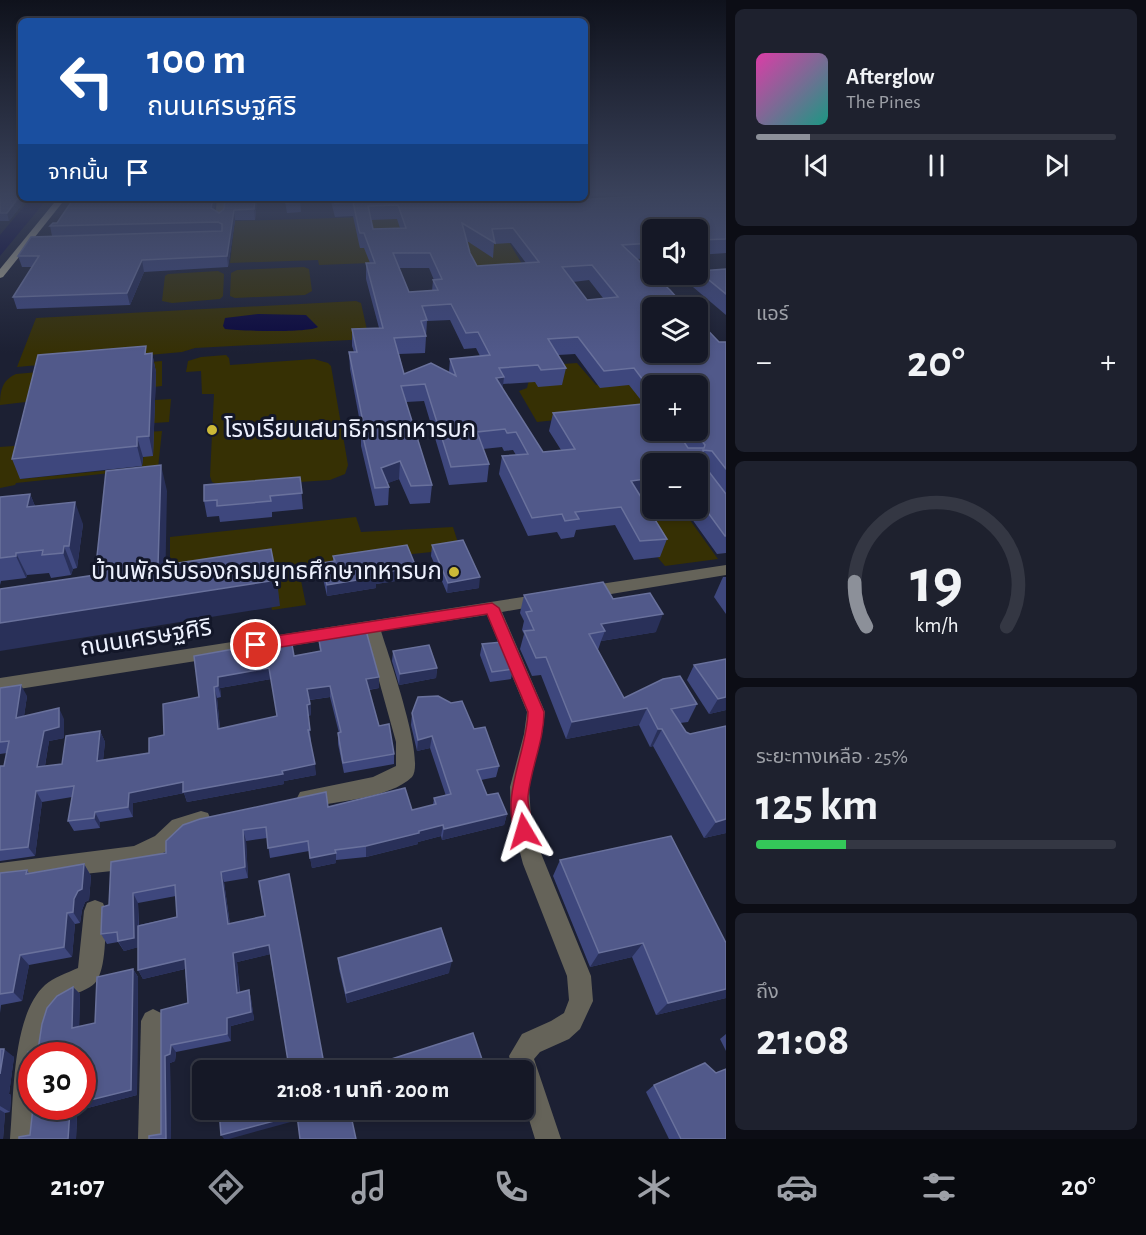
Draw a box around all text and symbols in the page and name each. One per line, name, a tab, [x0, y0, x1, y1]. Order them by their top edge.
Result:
text: 100 m	[147, 39, 246, 81]
icon: left	[48, 42, 126, 120]
text: Afterglow	[846, 66, 934, 88]
text: The Pines	[846, 92, 921, 112]
text: ถนนเศรษฐศิริ	[147, 93, 296, 120]
icon: previous	[800, 149, 833, 182]
icon: pause	[920, 149, 953, 182]
icon: next	[1040, 149, 1073, 182]
icon: arrive	[121, 156, 154, 189]
text: จากนั้น	[48, 161, 109, 183]
map controls	[642, 219, 708, 519]
button: sound	[642, 219, 708, 285]
button: layers	[642, 297, 708, 363]
text: แอร์	[756, 304, 788, 324]
text: 20°	[907, 340, 965, 385]
text: −	[756, 346, 772, 379]
text: +	[1100, 346, 1116, 379]
button: +	[642, 375, 708, 441]
place label: โรงเรียนเสนาธิการทหารบก	[224, 416, 476, 442]
marker: โรงเรียนเสนาธิการทหารบก	[205, 423, 219, 437]
button: −	[642, 453, 708, 519]
text: 19	[910, 551, 962, 613]
place label: บ้านพักรับรองกรมยุทธศึกษาทหารบก	[91, 558, 442, 586]
marker: บ้านพักรับรองกรมยุทธศึกษาทหารบก	[447, 565, 461, 579]
text: km/h	[914, 615, 958, 636]
street label: ถนนเศรษฐศิริ	[79, 616, 213, 660]
pin	[230, 619, 281, 670]
icon: arrive	[239, 628, 272, 661]
text: ระยะทางเหลือ · 25%	[756, 747, 908, 767]
text: 125 km	[756, 783, 878, 828]
position arrow	[492, 799, 556, 863]
text: ถึง	[756, 982, 779, 1002]
text: 21:08	[756, 1018, 849, 1063]
speed limit sign: 30	[18, 1042, 96, 1120]
text: 21:08 · 1 นาที · 200 m	[277, 1079, 449, 1101]
icon: directions	[205, 1166, 247, 1208]
icon: music	[348, 1166, 390, 1208]
icon: phone	[490, 1166, 532, 1208]
icon: climate	[633, 1166, 675, 1208]
icon: car	[776, 1166, 818, 1208]
icon: filters	[918, 1166, 960, 1208]
text: 21:07	[50, 1173, 105, 1200]
text: 20°	[1061, 1173, 1096, 1200]

